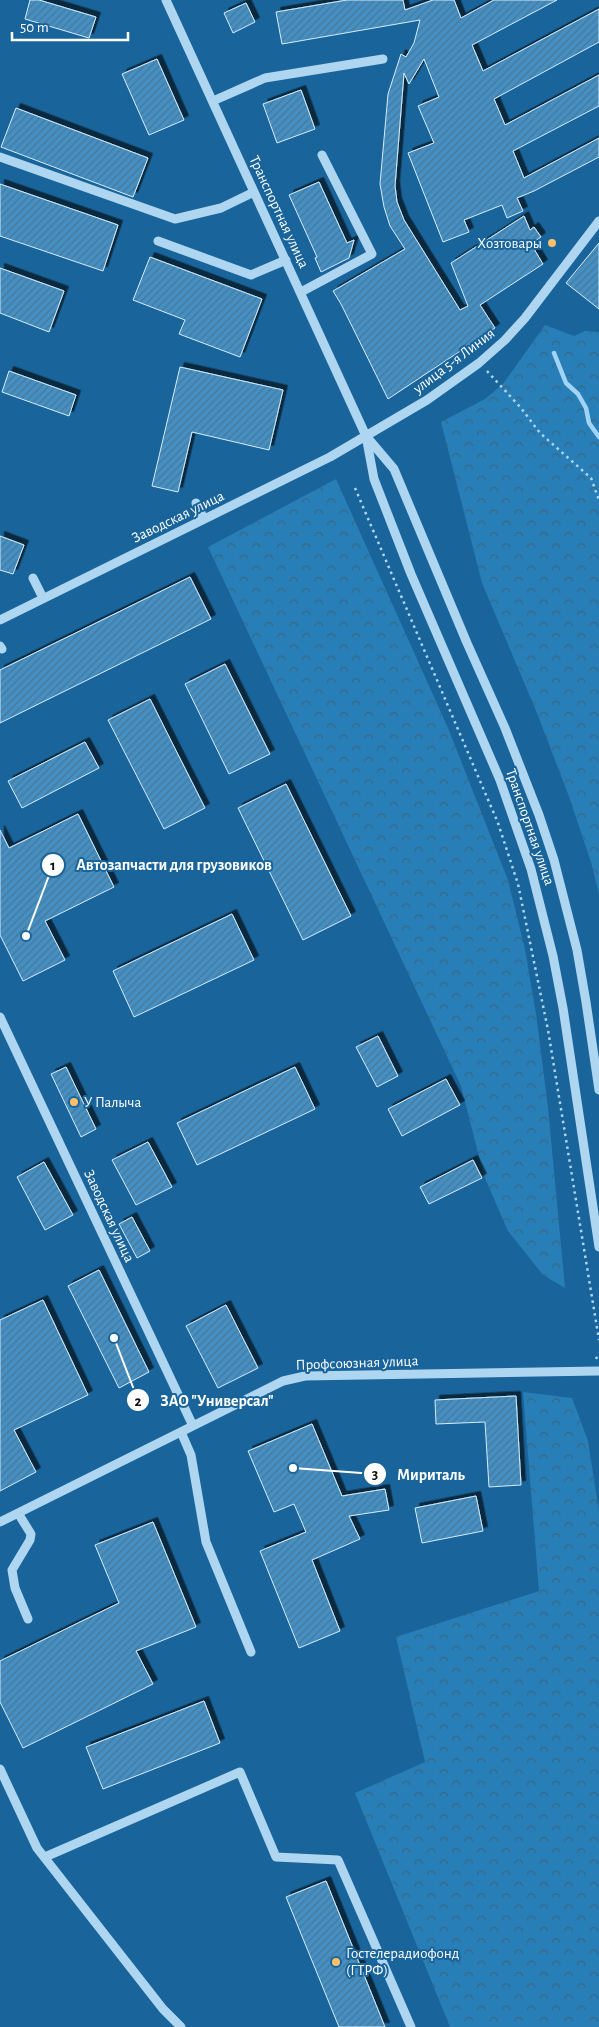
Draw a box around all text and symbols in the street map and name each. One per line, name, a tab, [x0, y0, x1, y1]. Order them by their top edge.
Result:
scale bar	[12, 10, 129, 42]
text: 50 m	[20, 20, 49, 35]
street label: Транспортная улица	[246, 153, 312, 271]
place label: Хозтовары	[477, 236, 542, 251]
marker: Хозтовары	[546, 237, 558, 249]
street label: улица 5-я Линия	[410, 326, 497, 397]
street label: Заводская улица	[130, 488, 227, 546]
street label: Транспортная улица	[503, 767, 557, 887]
callout: Автозапчасти для грузовиков	[41, 849, 281, 880]
text: Автозапчасти для грузовиков	[76, 857, 272, 874]
text: 1	[50, 858, 56, 873]
place label: У Палыча	[84, 1095, 141, 1110]
marker: У Палыча	[68, 1096, 80, 1108]
street label: Заводская улица	[81, 1167, 137, 1265]
street label: Профсоюзная улица	[295, 1353, 419, 1373]
callout: ЗАО "Универсал"	[125, 1385, 284, 1416]
text: ЗАО "Универсал"	[160, 1393, 274, 1409]
text: 2	[134, 1394, 142, 1409]
callout: Мириталь	[362, 1458, 475, 1489]
text: 3	[372, 1467, 378, 1482]
text: Мириталь	[397, 1467, 466, 1483]
place label: Гостелерадиофонд (ГТРФ)	[346, 1946, 459, 1978]
marker: Гостелерадиофонд (ГТРФ)	[330, 1956, 342, 1968]

